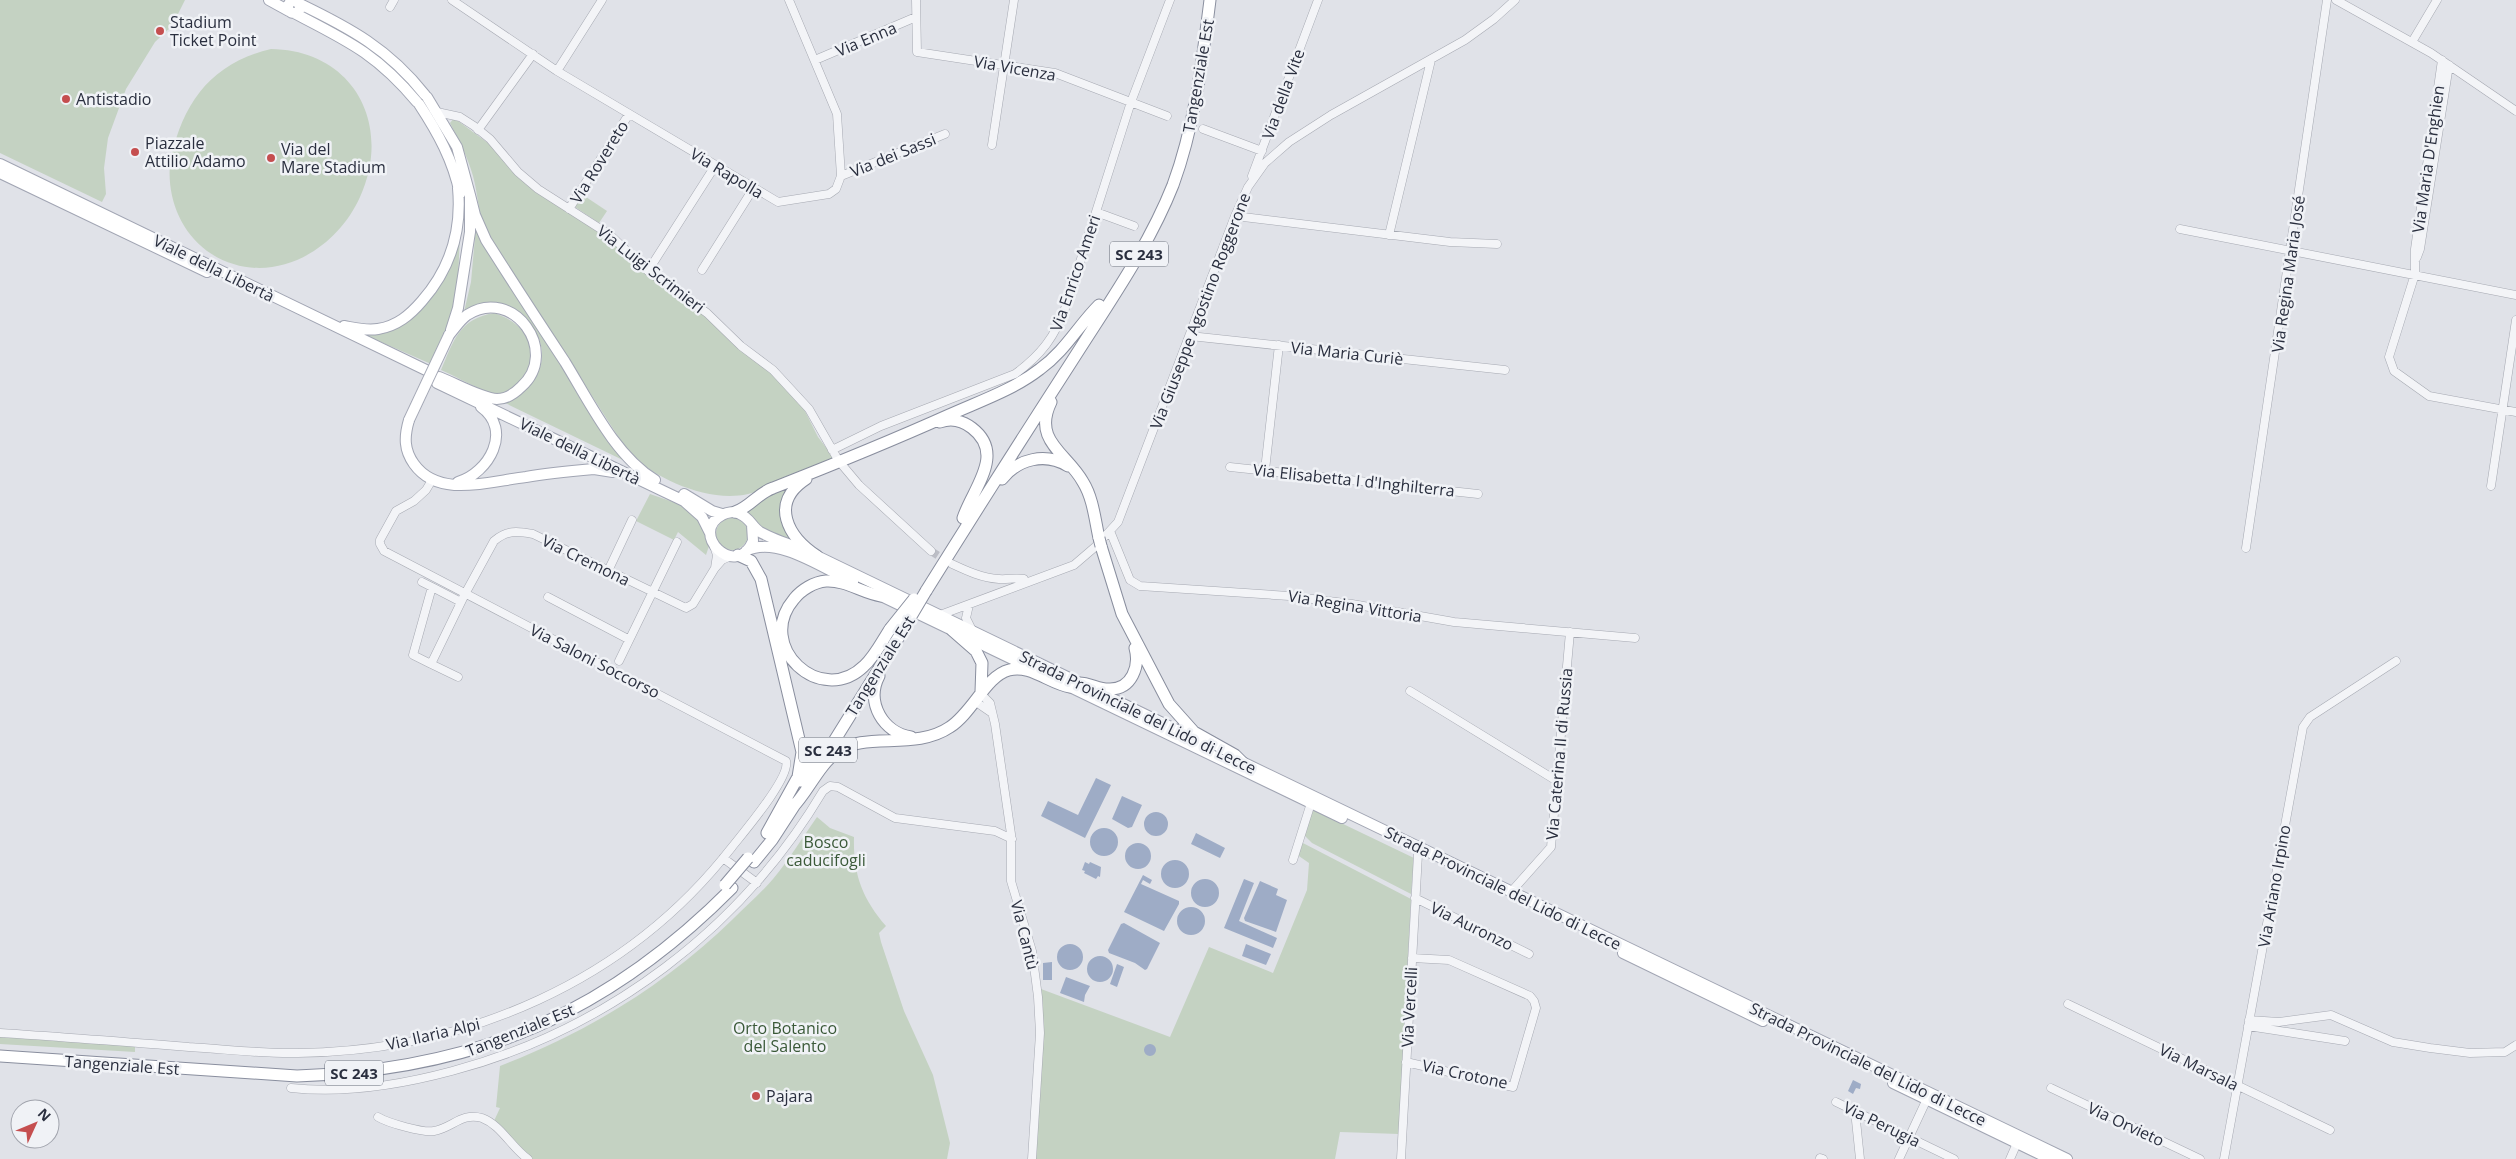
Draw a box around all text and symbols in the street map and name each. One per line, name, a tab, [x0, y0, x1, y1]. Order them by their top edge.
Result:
place label: Stadium Ticket Point	[170, 11, 257, 51]
street label: Via Enna	[832, 16, 900, 62]
street label: Tangenziale Est	[1177, 17, 1219, 134]
marker: Stadium Ticket Point	[154, 25, 166, 37]
street label: Via della Vite	[1256, 46, 1310, 142]
street label: Via Vicenza	[972, 50, 1058, 86]
street label: Via Maria D'Enghien	[2407, 84, 2449, 234]
place label: Antistadio	[76, 88, 151, 110]
marker: Antistadio	[60, 93, 72, 105]
street label: Via Rovereto	[565, 116, 633, 208]
street label: Via dei Sassi	[847, 128, 939, 182]
place label: Piazzale Attilio Adamo	[145, 132, 246, 172]
place label: Via del Mare Stadium	[281, 138, 386, 178]
street label: Via Rapolla	[686, 143, 768, 203]
marker: Piazzale Attilio Adamo	[129, 146, 141, 158]
marker: Via del Mare Stadium	[265, 152, 277, 164]
street label: Via Giuseppe Agostino Roggerone	[1145, 190, 1255, 432]
street label: Via Regina Maria José	[2266, 194, 2310, 354]
street label: Via Enrico Ameri	[1045, 212, 1105, 334]
street label: Via Luigi Scrimieri	[593, 220, 709, 318]
street label: Viale della Libertà	[150, 229, 278, 307]
road number: SC 243	[1110, 242, 1168, 266]
street label: Via Maria Curiè	[1290, 336, 1404, 370]
street label: Viale della Libertà	[516, 412, 644, 490]
street label: Via Elisabetta I d'Inghilterra	[1252, 458, 1456, 502]
street label: Via Cremona	[538, 529, 634, 591]
street label: Via Regina Vittoria	[1287, 585, 1423, 627]
street label: Tangenziale Est	[840, 611, 920, 721]
street label: Via Saloni Soccorso	[526, 619, 664, 703]
street label: Strada Provinciale del Lido di Lecce	[1016, 645, 1260, 779]
street label: Via Caterina II di Russia	[1541, 667, 1577, 841]
road number: SC 243	[799, 738, 857, 762]
street label: Strada Provinciale del Lido di Lecce	[1381, 821, 1625, 955]
street label: Via Ariano Irpino	[2252, 823, 2296, 949]
park label: Bosco caducifogli	[786, 831, 866, 871]
street label: Via Auronzo	[1427, 896, 1517, 956]
street label: Via Cantù	[1006, 898, 1044, 972]
street label: Via Vercelli	[1396, 966, 1422, 1048]
street label: Strada Provinciale del Lido di Lecce	[1746, 997, 1990, 1131]
street label: Tangenziale Est	[463, 998, 578, 1062]
street label: Via Ilaria Alpi	[384, 1013, 482, 1055]
park label: Orto Botanico del Salento	[733, 1017, 837, 1057]
street label: Via Marsala	[2156, 1038, 2242, 1096]
street label: Tangenziale Est	[64, 1050, 180, 1080]
street label: Via Crotone	[1420, 1054, 1510, 1094]
road number: SC 243	[325, 1060, 383, 1086]
place label: Pajara	[766, 1085, 813, 1107]
marker: Pajara	[750, 1090, 762, 1102]
street label: Via Perugia	[1840, 1096, 1924, 1152]
street label: Via Orvieto	[2084, 1097, 2168, 1151]
north arrow	[10, 1099, 60, 1149]
text: N	[34, 1104, 56, 1125]

